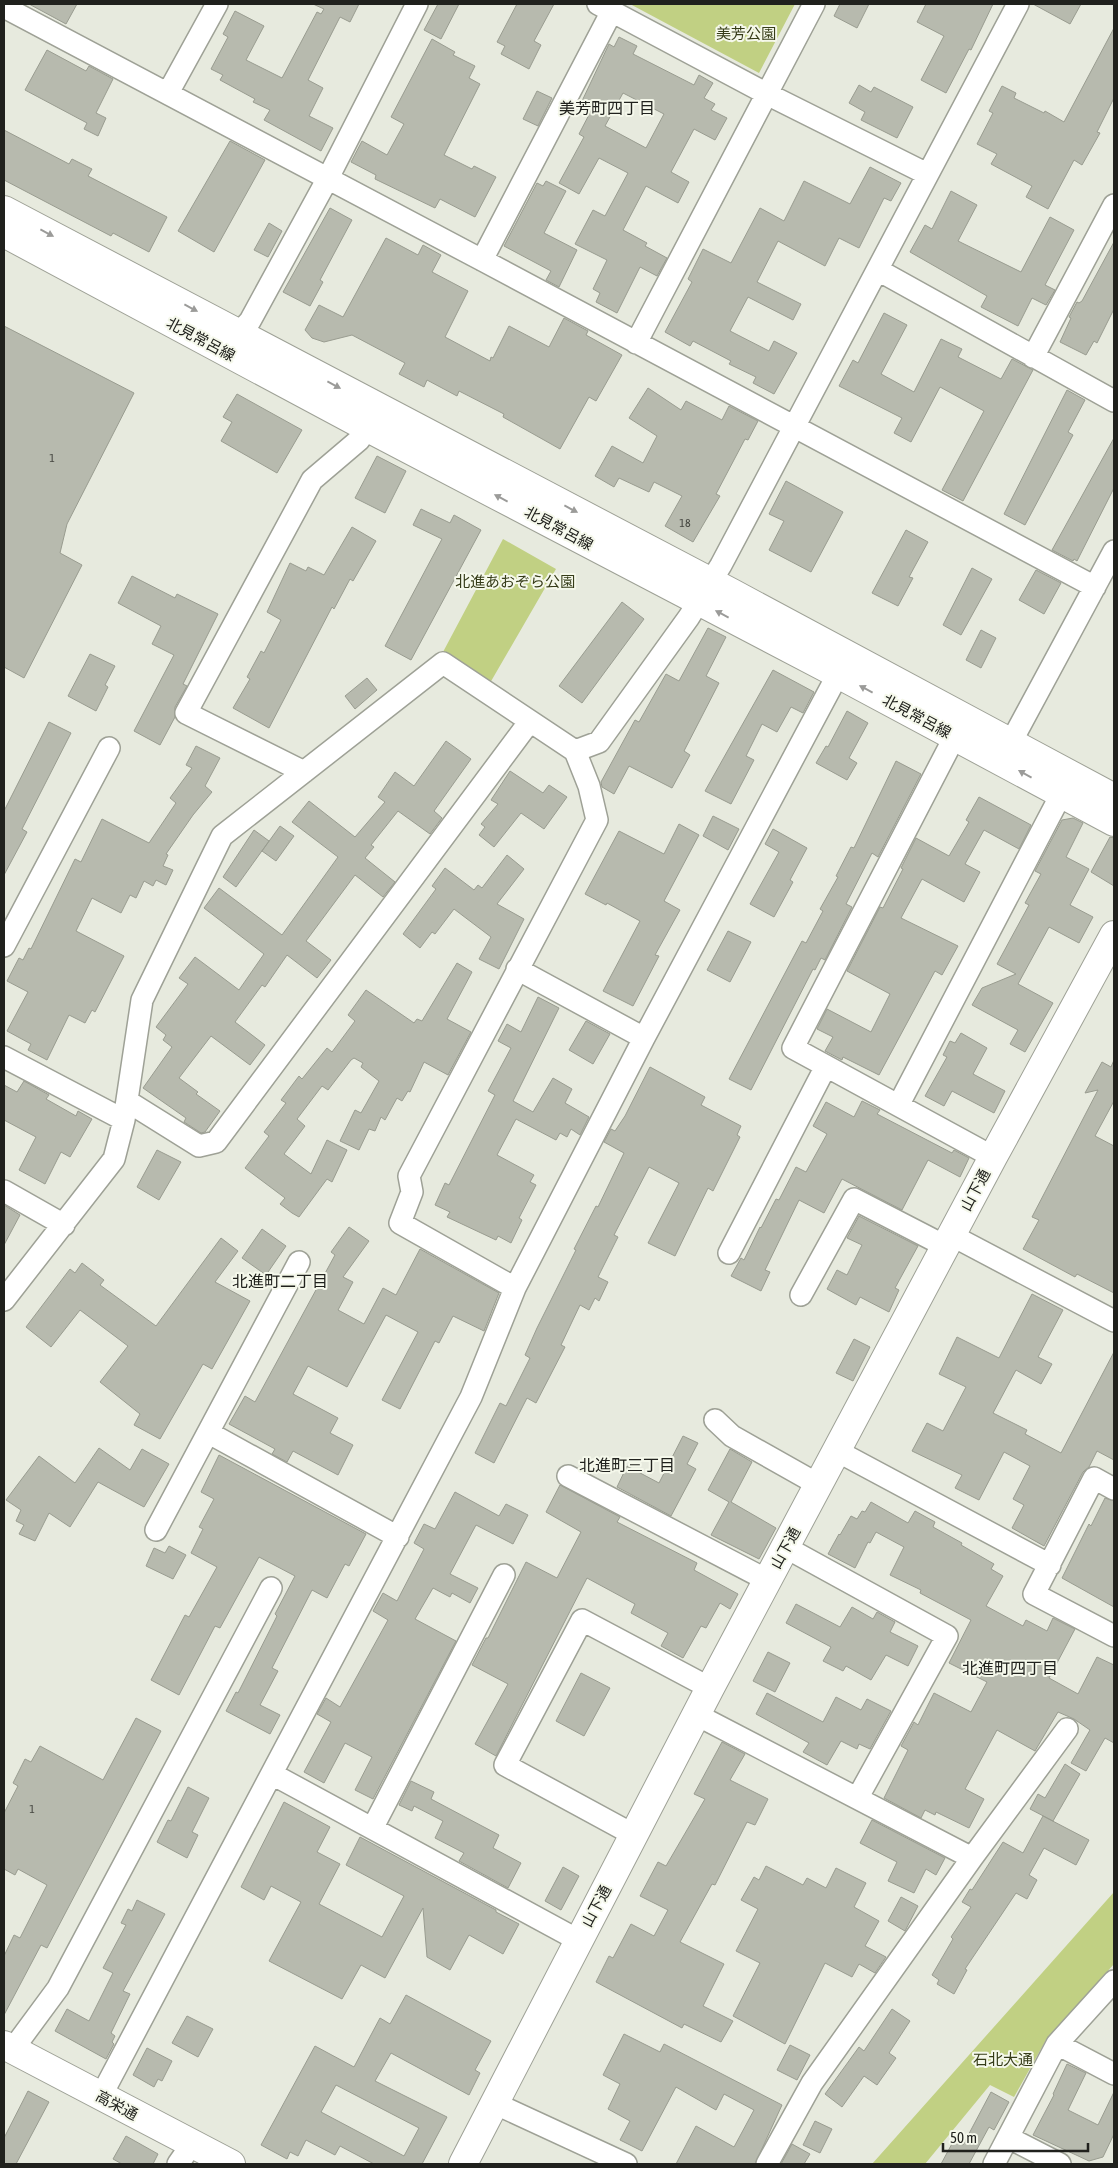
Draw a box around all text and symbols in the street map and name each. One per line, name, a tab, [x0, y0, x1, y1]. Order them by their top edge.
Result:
park label: 美芳公園	[716, 25, 776, 42]
district label: 美芳町四丁目	[559, 99, 655, 117]
one-way arrow	[40, 228, 54, 237]
one-way arrow	[184, 304, 197, 313]
street label: 北見常呂線	[164, 314, 238, 364]
one-way arrow	[327, 380, 341, 389]
house number: 1	[49, 451, 55, 465]
one-way arrow	[494, 494, 508, 502]
street label: 北見常呂線	[522, 503, 596, 553]
one-way arrow	[564, 505, 578, 513]
house number: 18	[679, 516, 691, 530]
park label: 北進あおぞら公園	[455, 573, 575, 590]
one-way arrow	[715, 610, 729, 618]
one-way arrow	[859, 685, 874, 693]
street label: 北見常呂線	[880, 691, 954, 741]
one-way arrow	[1018, 770, 1031, 779]
street label: 山下通	[957, 1166, 993, 1214]
district label: 北進町二丁目	[232, 1272, 328, 1290]
district label: 北進町三丁目	[579, 1456, 675, 1474]
street label: 山下通	[767, 1524, 803, 1572]
district label: 北進町四丁目	[962, 1659, 1058, 1677]
house number: 1	[29, 1802, 35, 1816]
street label: 山下通	[578, 1882, 614, 1930]
park label: 石北大通	[973, 2051, 1033, 2068]
street label: 高栄通	[93, 2087, 141, 2123]
scale bar	[943, 2120, 1088, 2152]
text: 50 m	[950, 2129, 977, 2146]

